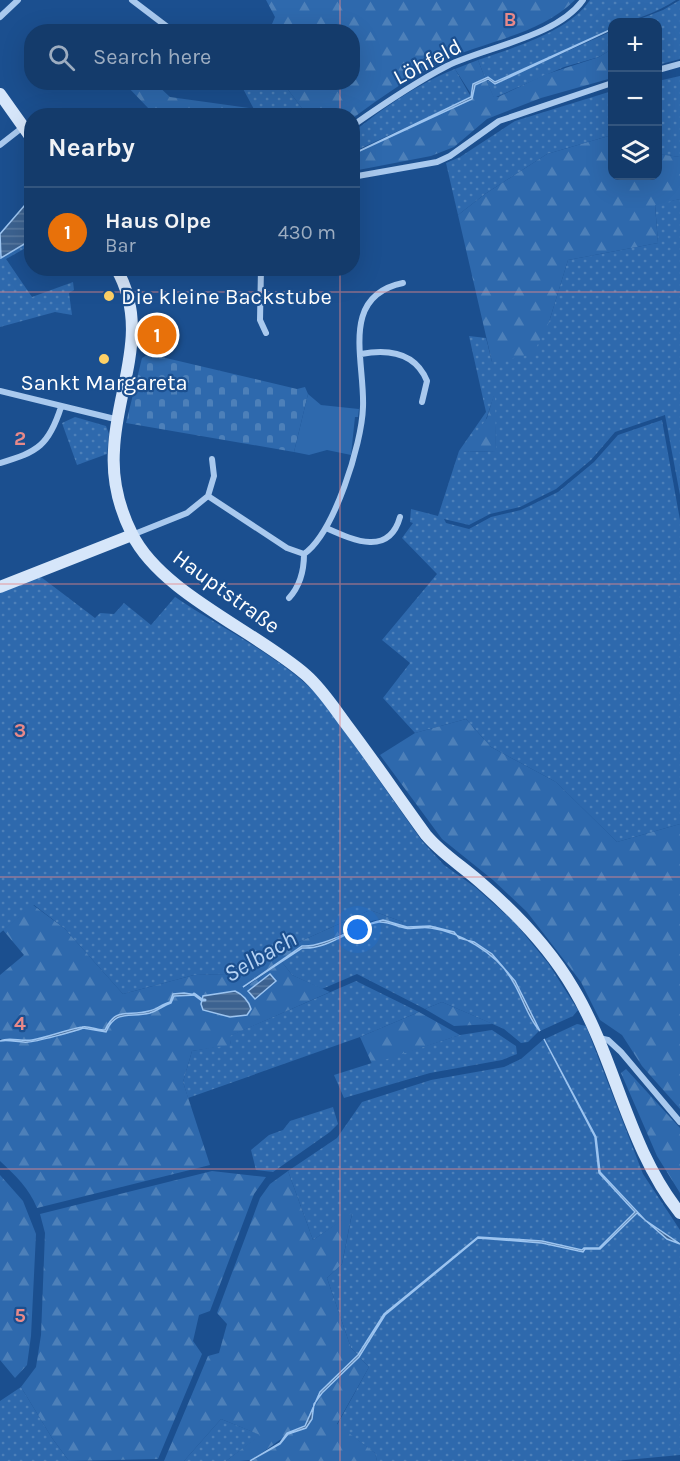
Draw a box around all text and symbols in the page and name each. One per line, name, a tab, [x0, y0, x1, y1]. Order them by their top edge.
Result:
text: B	[504, 8, 516, 31]
map controls	[608, 18, 662, 180]
button: +	[608, 18, 662, 72]
search box	[24, 24, 360, 90]
street label: Löhfeld	[389, 33, 466, 91]
icon: search	[45, 41, 78, 74]
text: Search here	[93, 44, 211, 70]
button: −	[608, 72, 662, 126]
button: layers	[608, 126, 662, 180]
text: Nearby	[48, 132, 135, 163]
text: Haus Olpe	[105, 208, 211, 234]
text: 1	[64, 221, 71, 244]
text: 430 m	[278, 221, 336, 244]
text: Bar	[105, 234, 136, 257]
place label: Die kleine Backstube	[121, 284, 332, 310]
marker: Die kleine Backstube	[102, 289, 116, 303]
pin: 1	[138, 312, 176, 358]
marker: Sankt Margareta	[97, 352, 111, 366]
place label: Sankt Margareta	[20, 370, 188, 396]
text: 2	[14, 427, 26, 450]
street label: Hauptstraße	[168, 544, 285, 639]
text: 3	[14, 719, 26, 742]
your location	[343, 915, 372, 944]
water label: Selbach	[219, 924, 301, 988]
text: 4	[14, 1012, 26, 1035]
text: 5	[14, 1304, 26, 1327]

